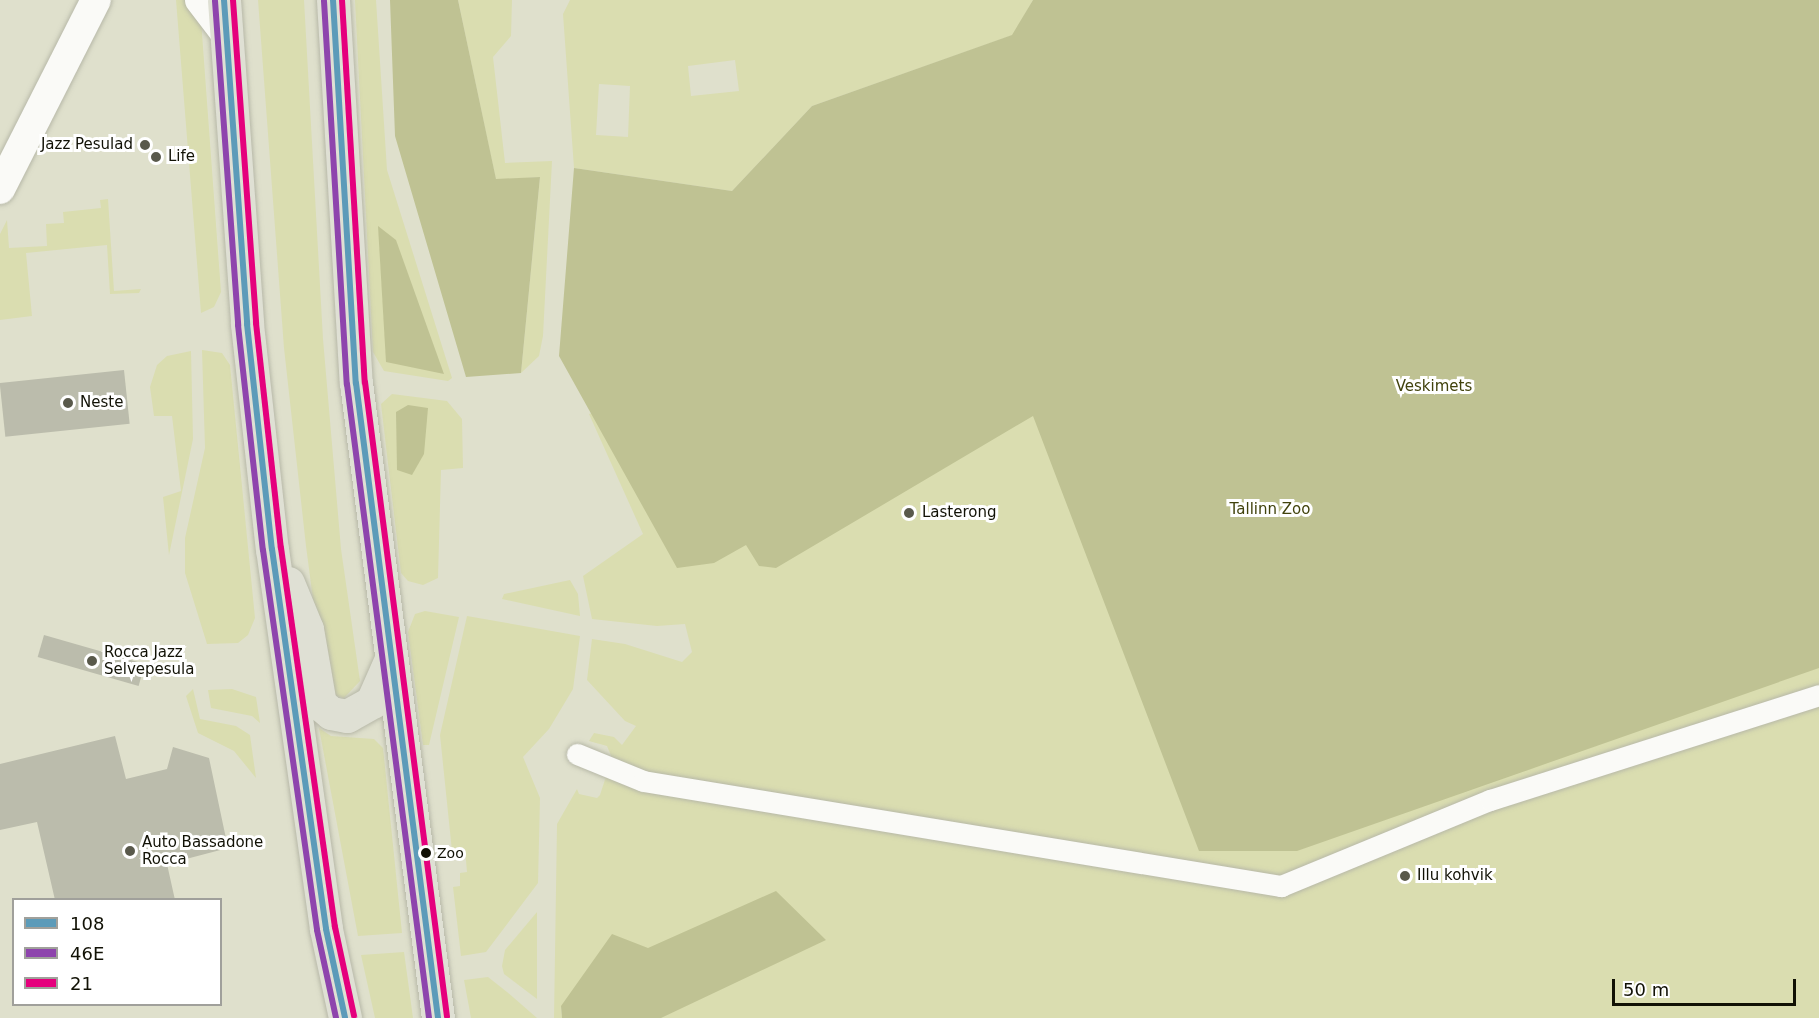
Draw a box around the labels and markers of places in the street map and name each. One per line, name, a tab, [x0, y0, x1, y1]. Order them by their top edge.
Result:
place label: Jazz Pesulad	[41, 136, 133, 154]
marker: Jazz Pesulad	[138, 138, 152, 152]
place label: Life	[168, 148, 195, 166]
marker: Life	[149, 150, 163, 164]
place label: Neste	[80, 394, 123, 412]
marker: Neste	[61, 396, 75, 410]
marker: Lasterong	[900, 504, 918, 522]
place label: Lasterong	[922, 504, 997, 522]
place label: Rocca Jazz Selvepesula	[104, 643, 194, 678]
marker: Rocca Jazz Selvepesula	[85, 654, 99, 668]
place label: Auto Bassadone Rocca	[142, 833, 263, 868]
marker: Auto Bassadone Rocca	[123, 844, 137, 858]
place label: Zoo	[437, 845, 464, 861]
marker: Zoo	[420, 847, 432, 859]
place label: Illu kohvik	[1417, 867, 1493, 885]
marker: Illu kohvik	[1398, 869, 1412, 883]

